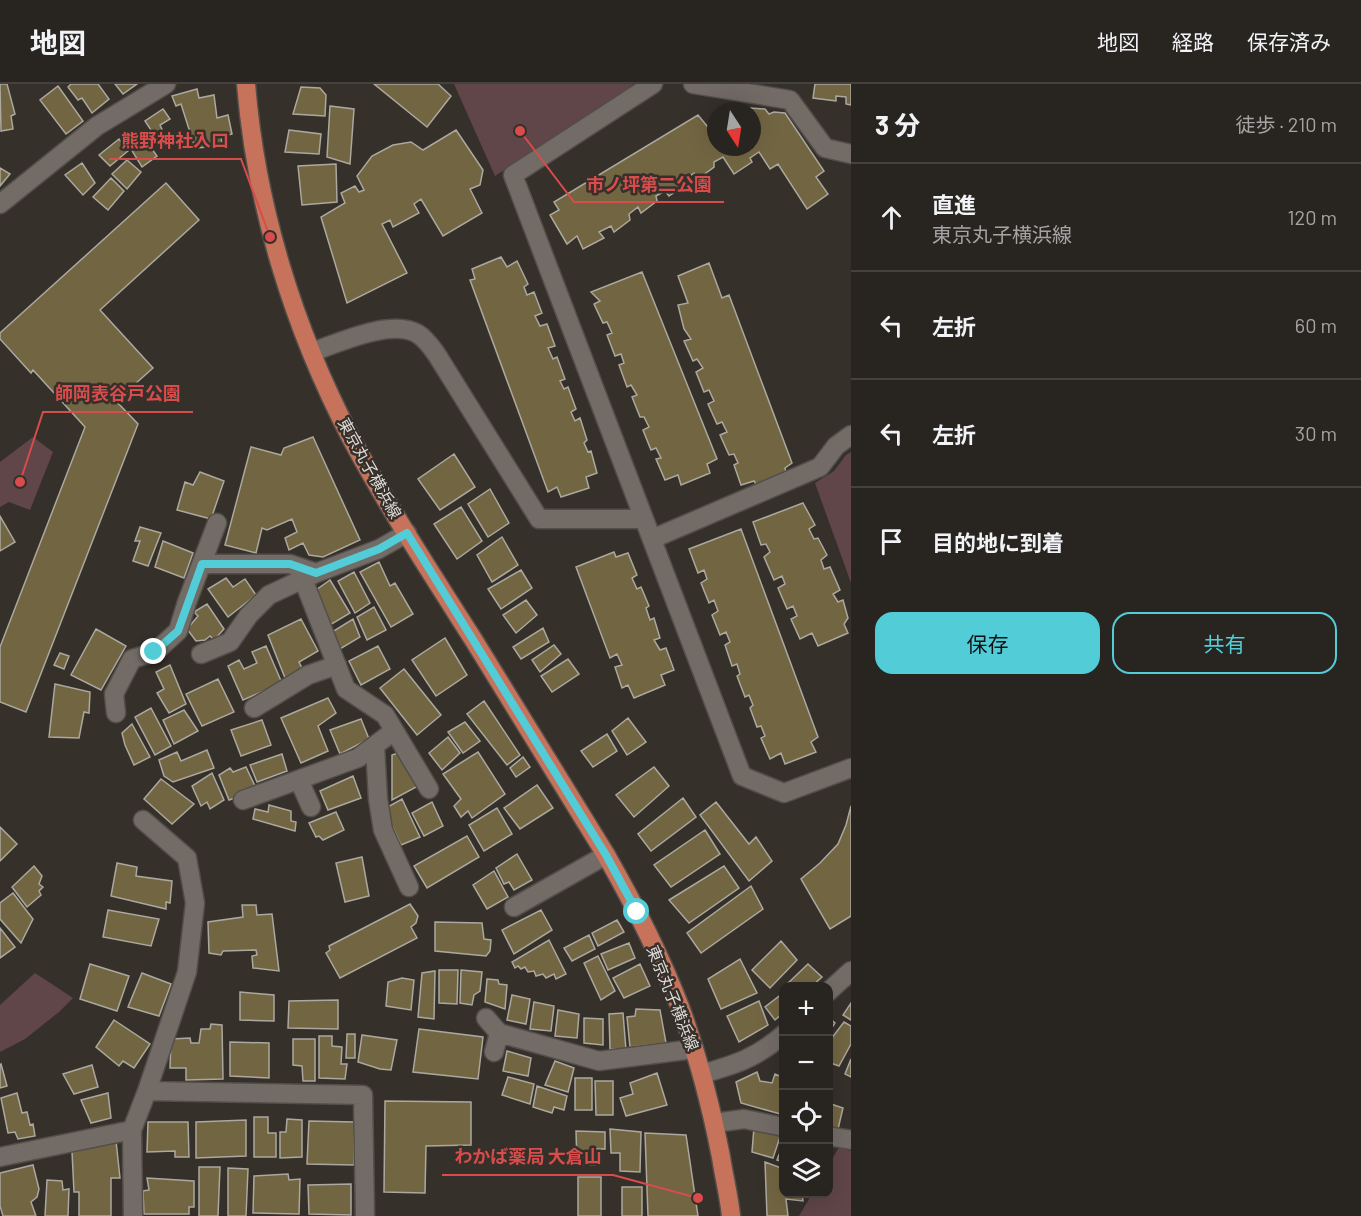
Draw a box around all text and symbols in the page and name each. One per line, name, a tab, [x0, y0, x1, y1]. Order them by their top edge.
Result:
text: 地図	[30, 25, 86, 59]
text: 地図	[1097, 29, 1139, 54]
text: 経路	[1172, 29, 1214, 54]
text: 保存済み	[1247, 29, 1331, 54]
north arrow	[707, 102, 761, 156]
text: 3 分	[875, 109, 920, 140]
text: 徒歩 · 210 m	[1236, 112, 1337, 136]
callout: 熊野神社入口	[109, 123, 241, 159]
text: 熊野神社入口	[121, 129, 229, 151]
callout: 市ノ坪第二公園	[574, 166, 724, 202]
text: 市ノ坪第二公園	[586, 173, 712, 195]
text: 直進	[932, 191, 976, 217]
icon: ahead	[875, 201, 908, 234]
text: 120 m	[1287, 205, 1337, 229]
text: 東京丸子横浜線	[932, 222, 1072, 246]
icon: left	[875, 309, 908, 342]
text: 左折	[932, 313, 976, 339]
text: 60 m	[1295, 313, 1337, 337]
callout: 師岡表谷戸公園	[43, 376, 193, 412]
text: 師岡表谷戸公園	[55, 382, 181, 404]
street label: 東京丸子横浜線	[335, 414, 406, 521]
icon: left	[875, 417, 908, 450]
text: 左折	[932, 421, 976, 447]
text: 30 m	[1295, 421, 1337, 445]
icon: arrive	[875, 525, 908, 558]
text: 目的地に到着	[932, 529, 1064, 555]
button: 保存	[875, 612, 1100, 674]
button: 共有	[1112, 612, 1337, 674]
route end	[140, 638, 166, 664]
route start	[623, 898, 649, 924]
street label: 東京丸子横浜線	[644, 942, 703, 1053]
map controls	[779, 982, 833, 1198]
button: +	[779, 982, 833, 1036]
button: −	[779, 1036, 833, 1090]
button: locate	[779, 1090, 833, 1144]
callout: わかば薬局 大倉山	[442, 1139, 613, 1175]
button: layers	[779, 1144, 833, 1198]
text: わかば薬局 大倉山	[454, 1145, 602, 1167]

